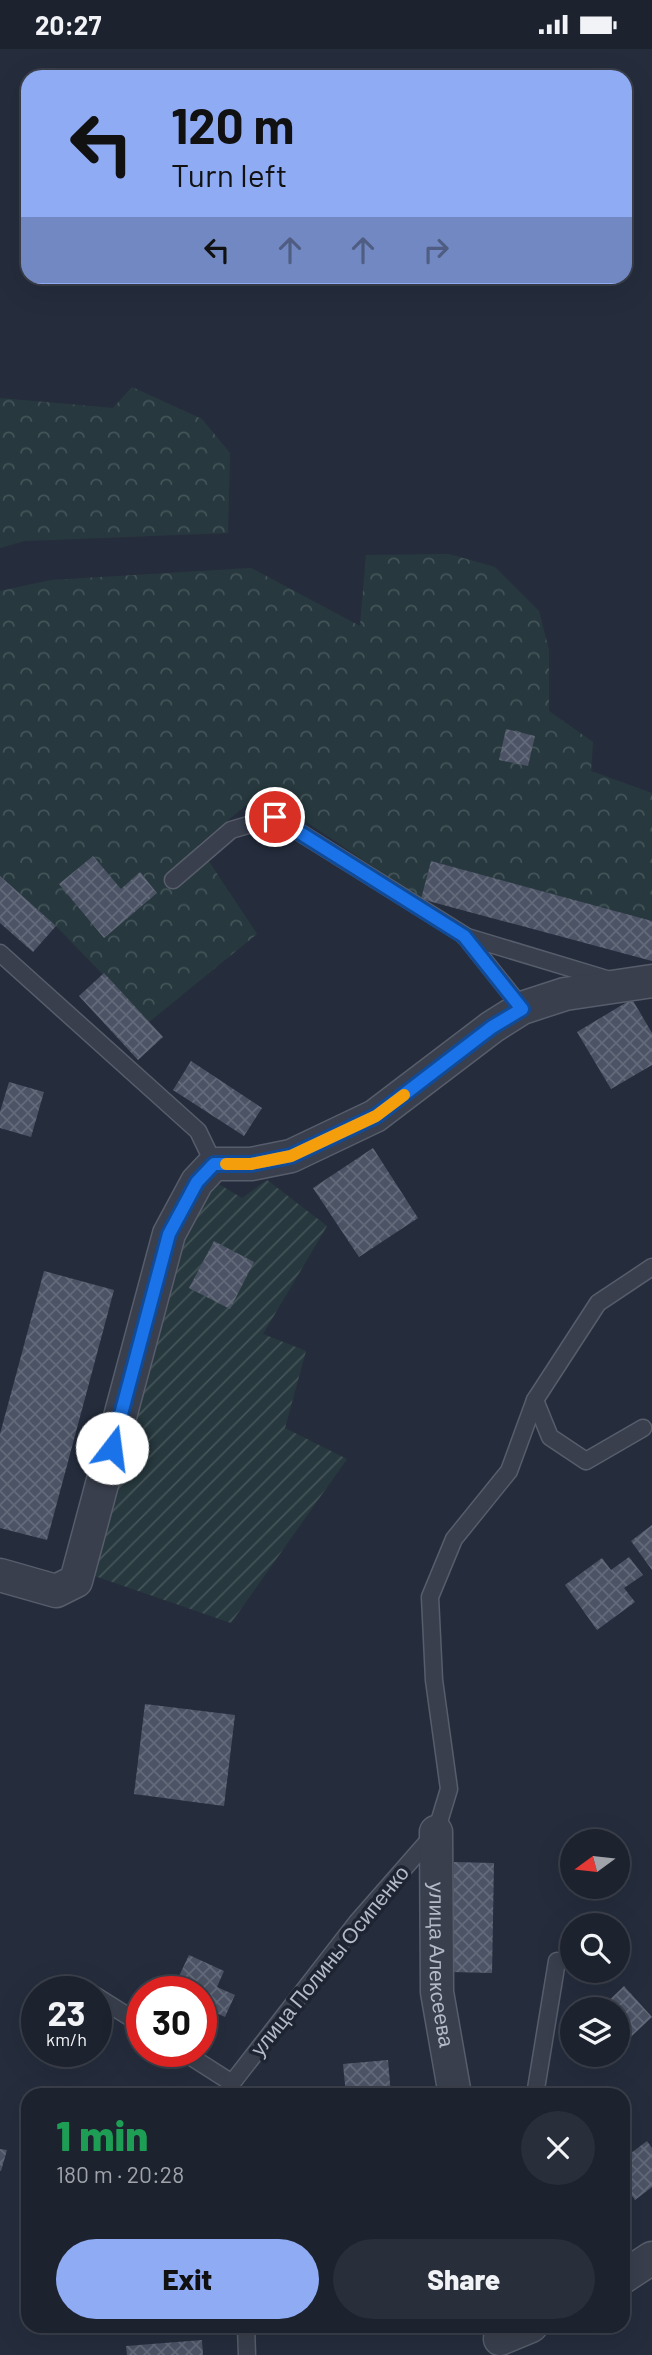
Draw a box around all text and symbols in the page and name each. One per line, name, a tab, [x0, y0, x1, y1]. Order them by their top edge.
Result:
text: 20:27	[35, 9, 101, 40]
text: 120 m	[171, 95, 294, 154]
icon: left	[56, 98, 147, 189]
text: Turn left	[171, 155, 288, 193]
icon: left	[198, 231, 236, 269]
icon: ahead	[271, 231, 309, 269]
icon: ahead	[344, 231, 382, 269]
icon: right	[417, 231, 455, 269]
pin	[245, 787, 305, 847]
icon: arrive	[256, 798, 294, 836]
position arrow	[75, 1411, 149, 1485]
north arrow	[560, 1829, 630, 1899]
map controls	[560, 1829, 630, 2067]
street label: улица Полины Осипенко	[244, 1860, 413, 2060]
street label: улица Алексеева	[425, 1882, 460, 2049]
button: search	[560, 1913, 630, 1983]
speed limit sign: 30	[126, 1976, 217, 2067]
text: 23	[47, 1991, 86, 2033]
button: layers	[560, 1997, 630, 2067]
text: km/h	[46, 2028, 87, 2050]
text: 1 min	[56, 2109, 148, 2159]
button: close	[521, 2111, 595, 2185]
text: 180 m · 20:28	[56, 2160, 184, 2188]
button: Exit	[56, 2239, 319, 2319]
button: Share	[333, 2239, 595, 2319]

